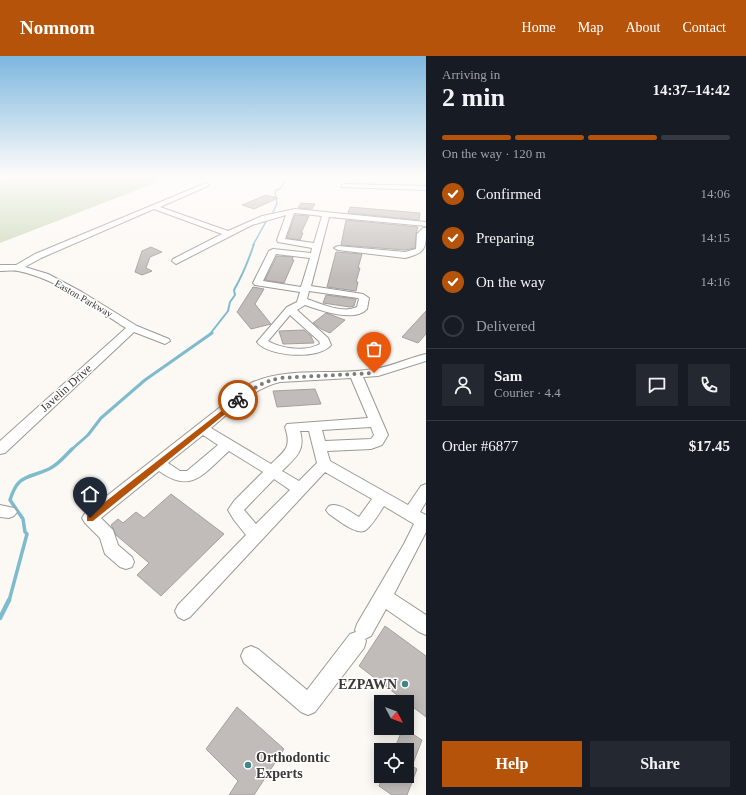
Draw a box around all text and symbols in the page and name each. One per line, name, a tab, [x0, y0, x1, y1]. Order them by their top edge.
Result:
text: Nomnom	[20, 17, 95, 38]
text: Home	[522, 20, 556, 35]
text: Map	[578, 20, 603, 35]
text: About	[625, 20, 660, 35]
text: Contact	[682, 20, 726, 35]
text: Arriving in	[442, 67, 500, 82]
text: 14:37–14:42	[653, 82, 730, 98]
text: 2 min	[442, 83, 505, 112]
text: On the way · 120 m	[442, 146, 546, 161]
icon: check	[442, 183, 464, 205]
text: Confirmed	[476, 186, 541, 202]
text: 14:06	[700, 186, 730, 201]
icon: check	[442, 227, 464, 249]
text: Preparing	[476, 230, 534, 246]
text: 14:15	[700, 230, 730, 245]
icon: check	[442, 271, 464, 293]
text: On the way	[476, 274, 545, 290]
text: 14:16	[700, 274, 730, 289]
street label: Easton Parkway	[53, 277, 115, 319]
text: Delivered	[476, 318, 535, 334]
pin	[357, 332, 391, 373]
icon: bag	[363, 338, 385, 360]
street label: Javelin Drive	[37, 361, 95, 415]
button: person	[442, 364, 484, 406]
button: chat	[636, 364, 678, 406]
button: phone	[688, 364, 730, 406]
text: Sam	[494, 368, 522, 384]
courier	[218, 380, 258, 420]
text: Courier · 4.4	[494, 385, 561, 400]
icon: bike	[227, 389, 249, 411]
text: Order #6877	[442, 438, 518, 454]
text: $17.45	[689, 438, 730, 454]
pin	[73, 477, 107, 518]
icon: home	[79, 483, 101, 505]
place label: EZPAWN	[338, 677, 397, 692]
marker: EZPAWN	[400, 679, 410, 689]
north arrow	[374, 695, 414, 735]
map controls	[374, 695, 414, 783]
button: Help	[442, 741, 582, 787]
button: Share	[590, 741, 730, 787]
button: locate	[374, 743, 414, 783]
place label: Orthodontic Experts	[256, 750, 330, 781]
marker: Orthodontic Experts	[243, 760, 253, 770]

